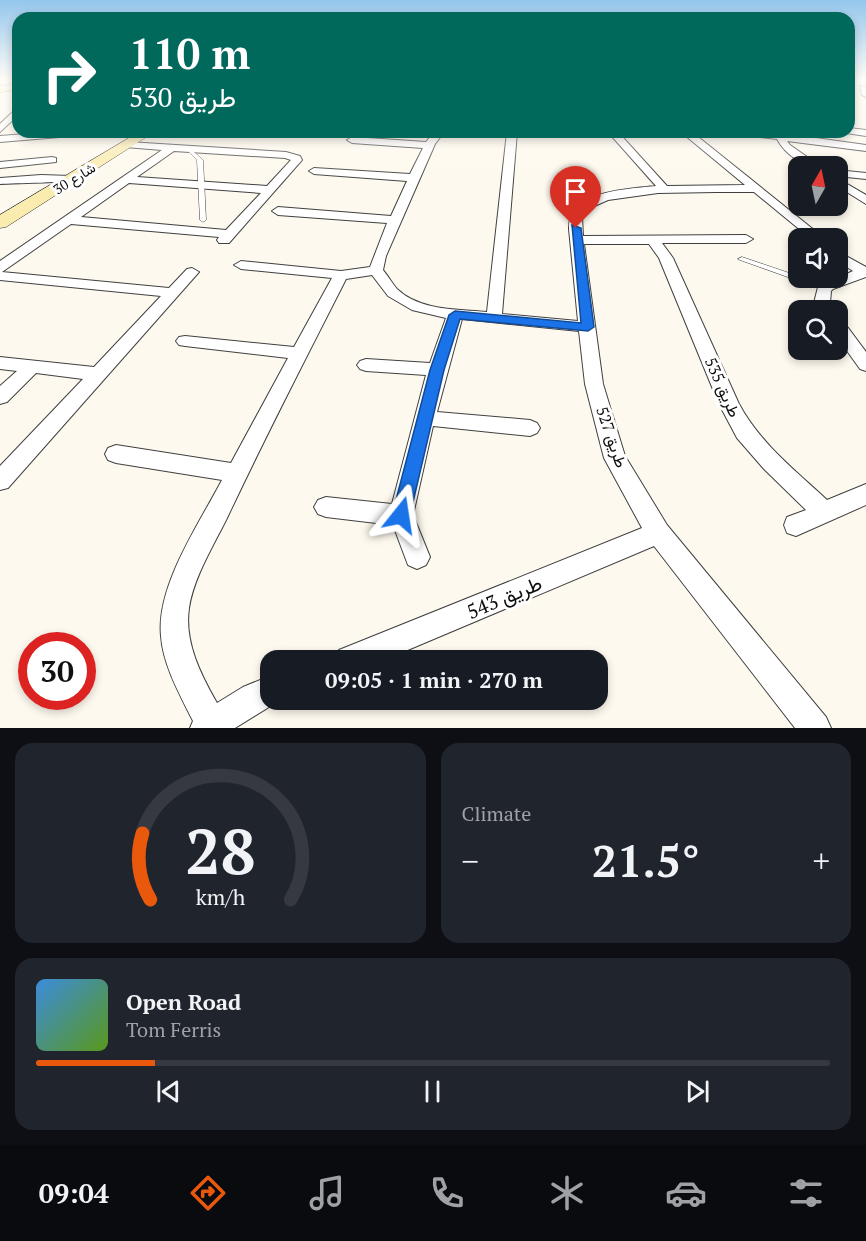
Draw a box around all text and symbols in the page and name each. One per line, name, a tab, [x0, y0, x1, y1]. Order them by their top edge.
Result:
text: 110 m	[129, 25, 250, 81]
icon: right	[30, 36, 108, 114]
text: طريق 530	[129, 79, 236, 115]
north arrow	[788, 156, 848, 216]
map controls	[788, 156, 848, 360]
street label: شارع 30	[49, 158, 100, 200]
pin	[550, 166, 601, 228]
icon: arrive	[559, 175, 592, 208]
button: sound	[788, 228, 848, 288]
button: search	[788, 300, 848, 360]
street label: طريق 535	[700, 354, 746, 420]
street label: طريق 527	[591, 403, 633, 471]
position arrow	[369, 483, 433, 547]
street label: طريق 543	[462, 569, 546, 625]
speed limit sign: 30	[18, 632, 96, 710]
text: 09:05 · 1 min · 270 m	[325, 665, 543, 694]
text: Climate	[462, 800, 531, 827]
text: 28	[185, 809, 256, 892]
text: 21.5°	[592, 830, 700, 890]
text: −	[462, 839, 479, 882]
text: +	[812, 839, 830, 882]
text: km/h	[195, 883, 245, 911]
text: Open Road	[126, 987, 241, 1016]
text: Tom Ferris	[126, 1016, 221, 1043]
icon: previous	[152, 1075, 185, 1108]
icon: pause	[416, 1075, 449, 1108]
icon: next	[681, 1075, 714, 1108]
icon: directions	[187, 1172, 229, 1214]
icon: music	[306, 1172, 348, 1214]
icon: phone	[426, 1172, 468, 1214]
icon: climate	[546, 1172, 588, 1214]
icon: car	[665, 1172, 707, 1214]
icon: filters	[785, 1172, 827, 1214]
text: 09:04	[39, 1175, 109, 1211]

